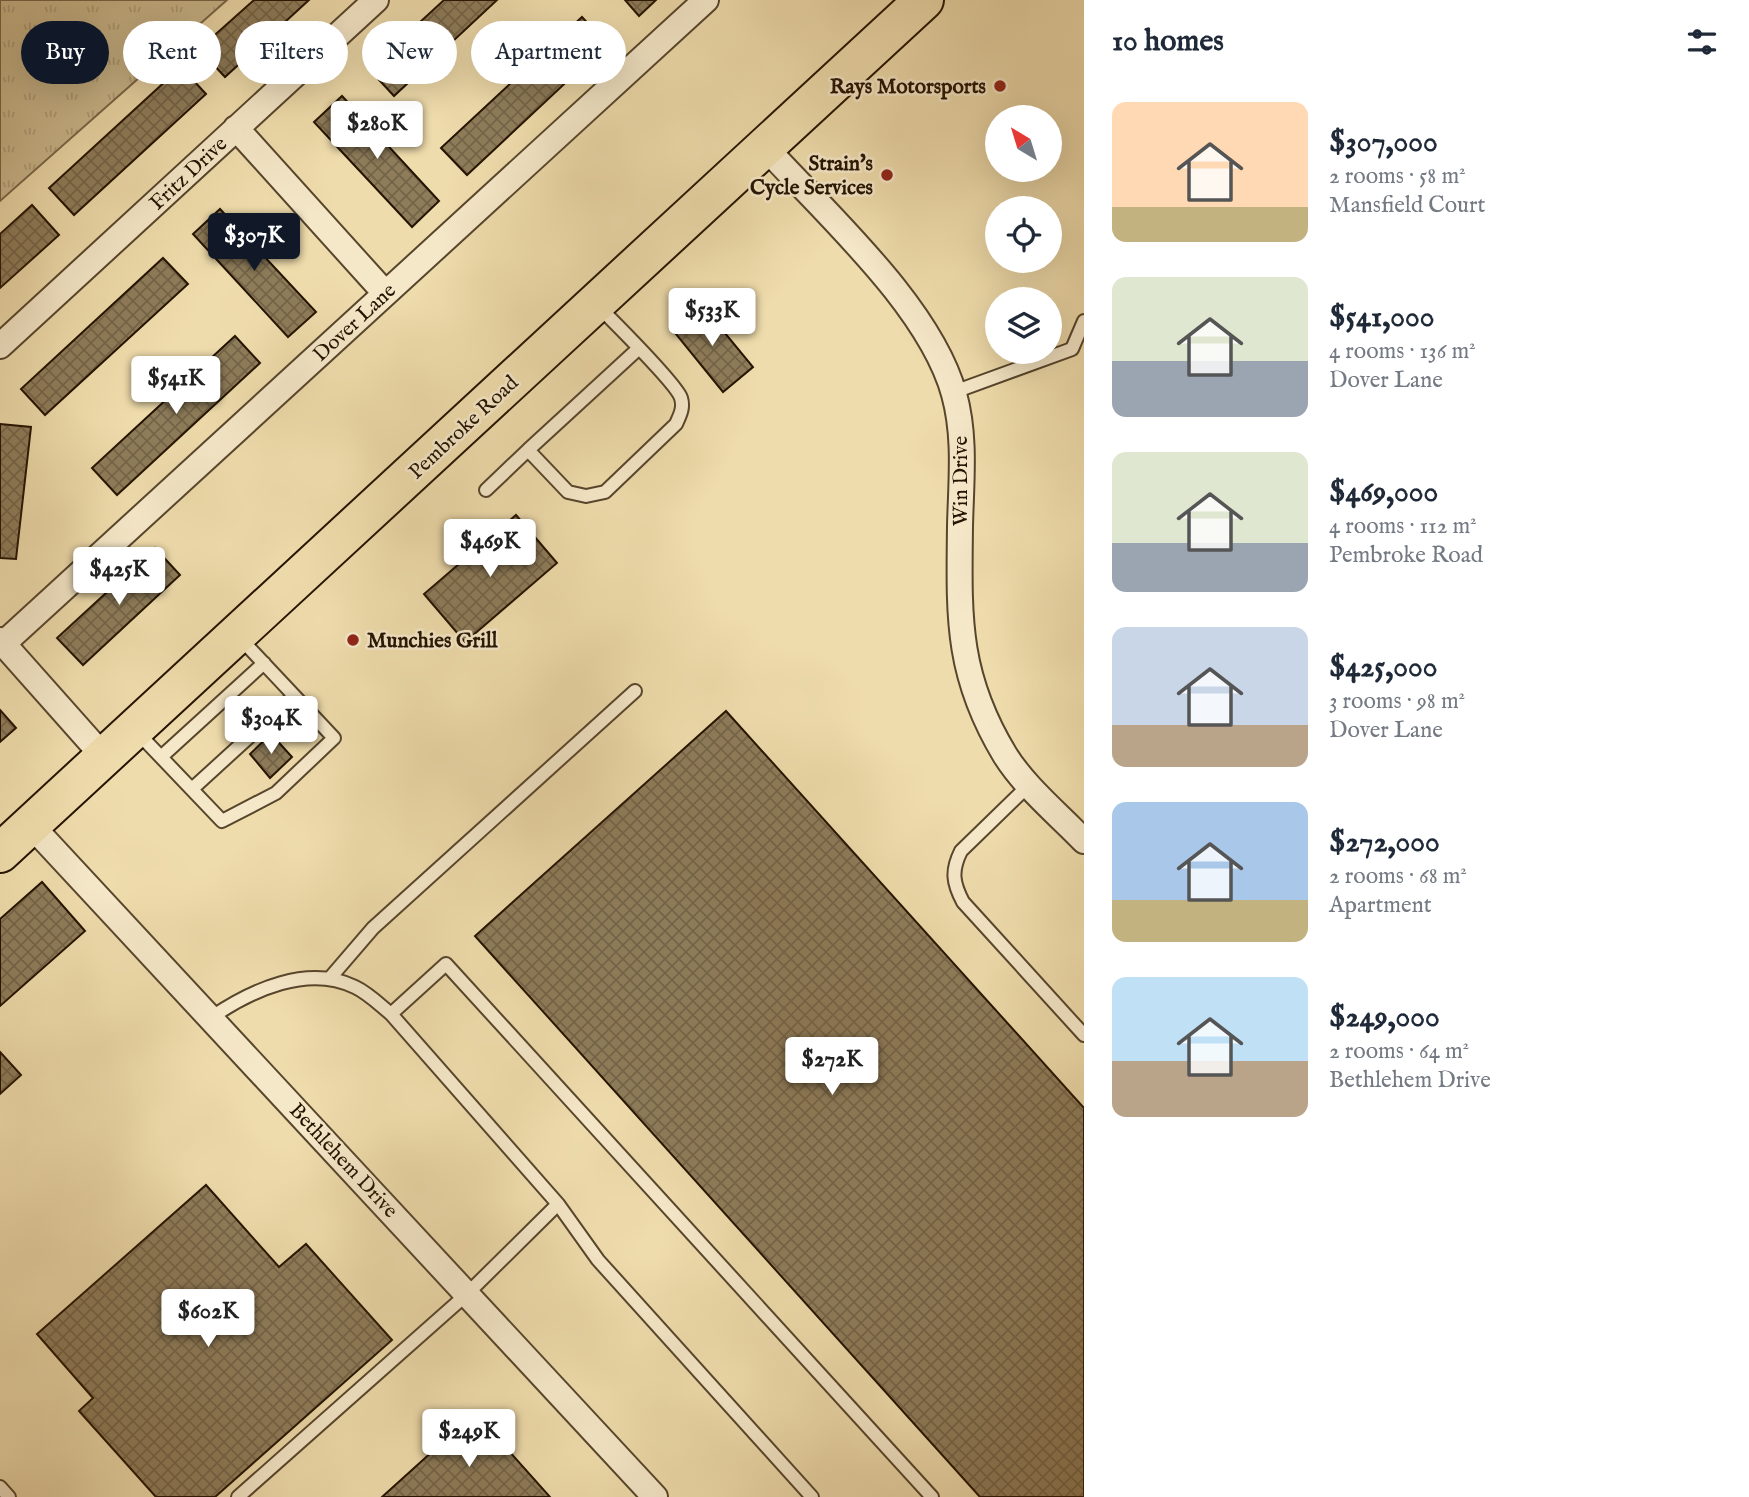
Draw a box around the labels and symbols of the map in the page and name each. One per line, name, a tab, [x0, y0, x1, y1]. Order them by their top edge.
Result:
place label: Rays Motorsports	[830, 74, 986, 101]
marker: Rays Motorsports	[992, 78, 1008, 94]
pin: $280K	[328, 102, 426, 161]
north arrow	[985, 105, 1062, 182]
street label: Fritz Drive	[144, 131, 234, 217]
place label: Strain's Cycle Services	[750, 151, 873, 202]
marker: Strain's Cycle Services	[879, 167, 895, 183]
pin: $307K	[205, 214, 303, 273]
street label: Dover Lane	[308, 278, 403, 368]
pin: $533K	[663, 288, 761, 348]
pin: $541K	[127, 356, 225, 416]
street label: Pembroke Road	[403, 370, 525, 486]
street label: Win Drive	[948, 435, 975, 526]
pin: $469K	[441, 520, 539, 579]
pin: $425K	[70, 548, 168, 607]
place label: Munchies Grill	[367, 628, 499, 655]
marker: Munchies Grill	[345, 632, 361, 648]
pin: $304K	[222, 696, 320, 756]
pin: $272K	[783, 1038, 881, 1097]
street label: Bethlehem Drive	[283, 1098, 403, 1224]
pin: $602K	[159, 1290, 257, 1349]
pin: $249K	[420, 1410, 518, 1469]

